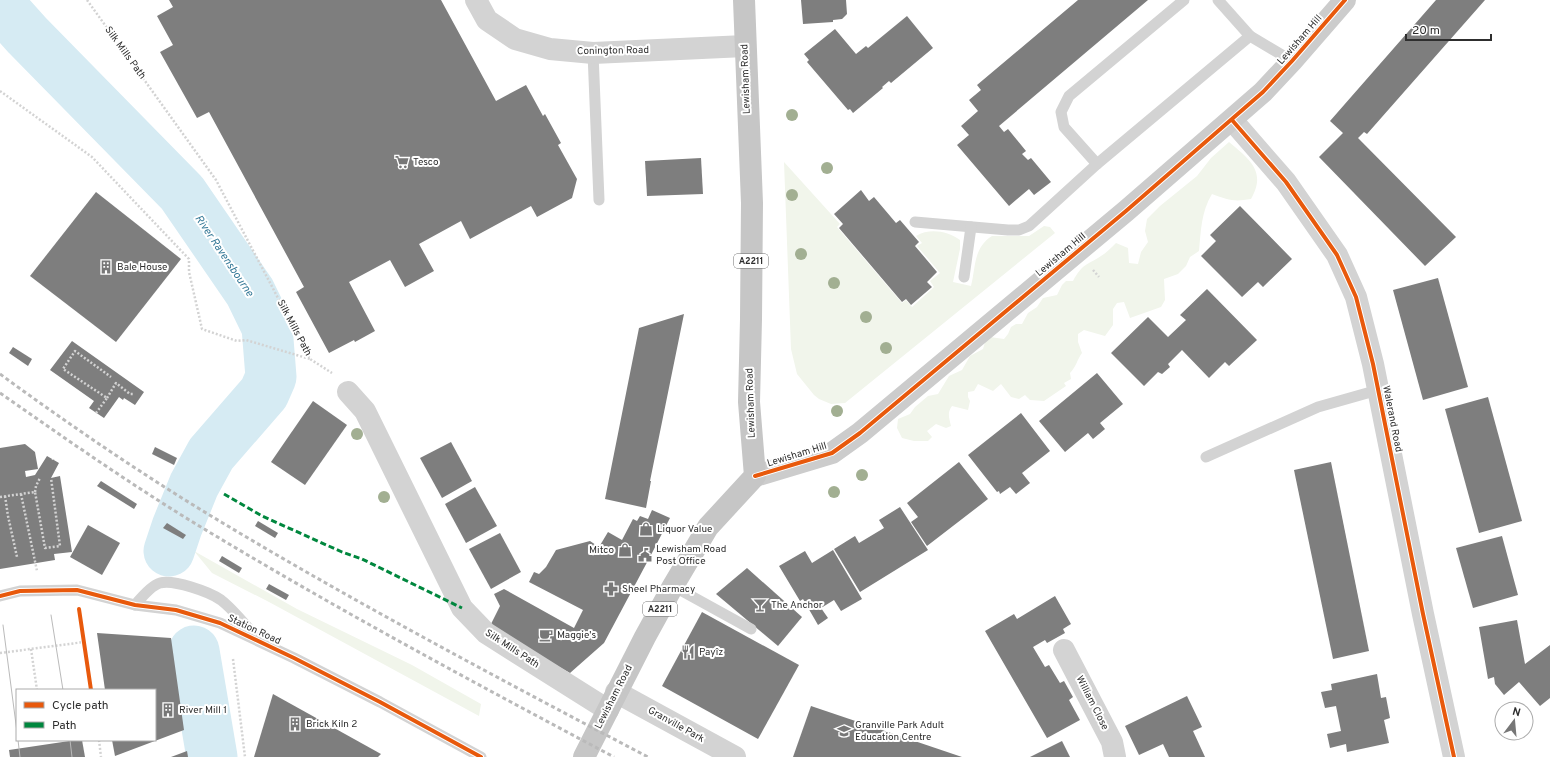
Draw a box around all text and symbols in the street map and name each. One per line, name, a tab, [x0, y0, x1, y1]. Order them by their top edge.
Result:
street label: Lewisham Hill	[1275, 12, 1325, 68]
scale bar	[1406, 16, 1491, 42]
text: 20 m	[1412, 23, 1440, 39]
street label: Silk Mills Path	[101, 24, 149, 82]
street label: Conington Road	[577, 44, 649, 58]
street label: Lewisham Road	[738, 44, 754, 114]
supermarket icon: Tesco	[394, 154, 410, 170]
place label: Tesco	[413, 156, 439, 169]
water label: River Ravensbourne	[191, 212, 257, 300]
street label: Lewisham Hill	[1033, 230, 1089, 280]
road number: A2211	[734, 254, 768, 268]
building icon: Bale House	[98, 259, 114, 275]
place label: Bale House	[117, 261, 167, 274]
street label: Silk Mills Path	[274, 298, 314, 358]
street label: Lewisham Road	[743, 368, 759, 438]
street label: Walerand Road	[1379, 385, 1405, 453]
street label: Lewisham Hill	[765, 440, 829, 470]
shop icon: Liquor Value	[638, 521, 654, 537]
place label: Liquor Value	[657, 523, 712, 536]
shop icon: Mitco	[617, 542, 633, 558]
place label: Lewisham Road Post Office	[656, 543, 726, 568]
place label: Mitco	[589, 544, 614, 557]
public building icon: Lewisham Road Post Office	[637, 547, 653, 563]
pharmacy icon: Sheel Pharmacy	[603, 581, 619, 597]
place label: Sheel Pharmacy	[622, 583, 695, 596]
bar icon: The Anchor	[752, 597, 768, 613]
place label: The Anchor	[771, 599, 823, 612]
road number: A2211	[643, 602, 677, 616]
street label: Station Road	[225, 612, 283, 648]
street label: Silk Mills Path	[482, 627, 542, 671]
cafe icon: Maggie's	[538, 627, 554, 643]
place label: Maggie's	[557, 629, 596, 642]
restaurant icon: Payîz	[680, 644, 696, 660]
place label: Payîz	[699, 646, 723, 659]
street label: Lewisham Road	[592, 663, 636, 731]
street label: William Close	[1073, 674, 1111, 732]
legend	[16, 689, 156, 741]
text: Cycle path	[52, 698, 109, 714]
north arrow	[1494, 701, 1534, 741]
building icon: River Mill 1	[160, 702, 176, 718]
place label: River Mill 1	[179, 704, 227, 717]
street label: Granville Park	[645, 704, 707, 746]
text: N	[1511, 705, 1522, 720]
building icon: Brick Kiln 2	[287, 716, 303, 732]
text: Path	[52, 718, 77, 734]
place label: Brick Kiln 2	[306, 718, 357, 731]
place label: Granville Park Adult Education Centre	[855, 719, 944, 744]
school or university icon: Granville Park Adult Education Centre	[836, 723, 852, 739]

